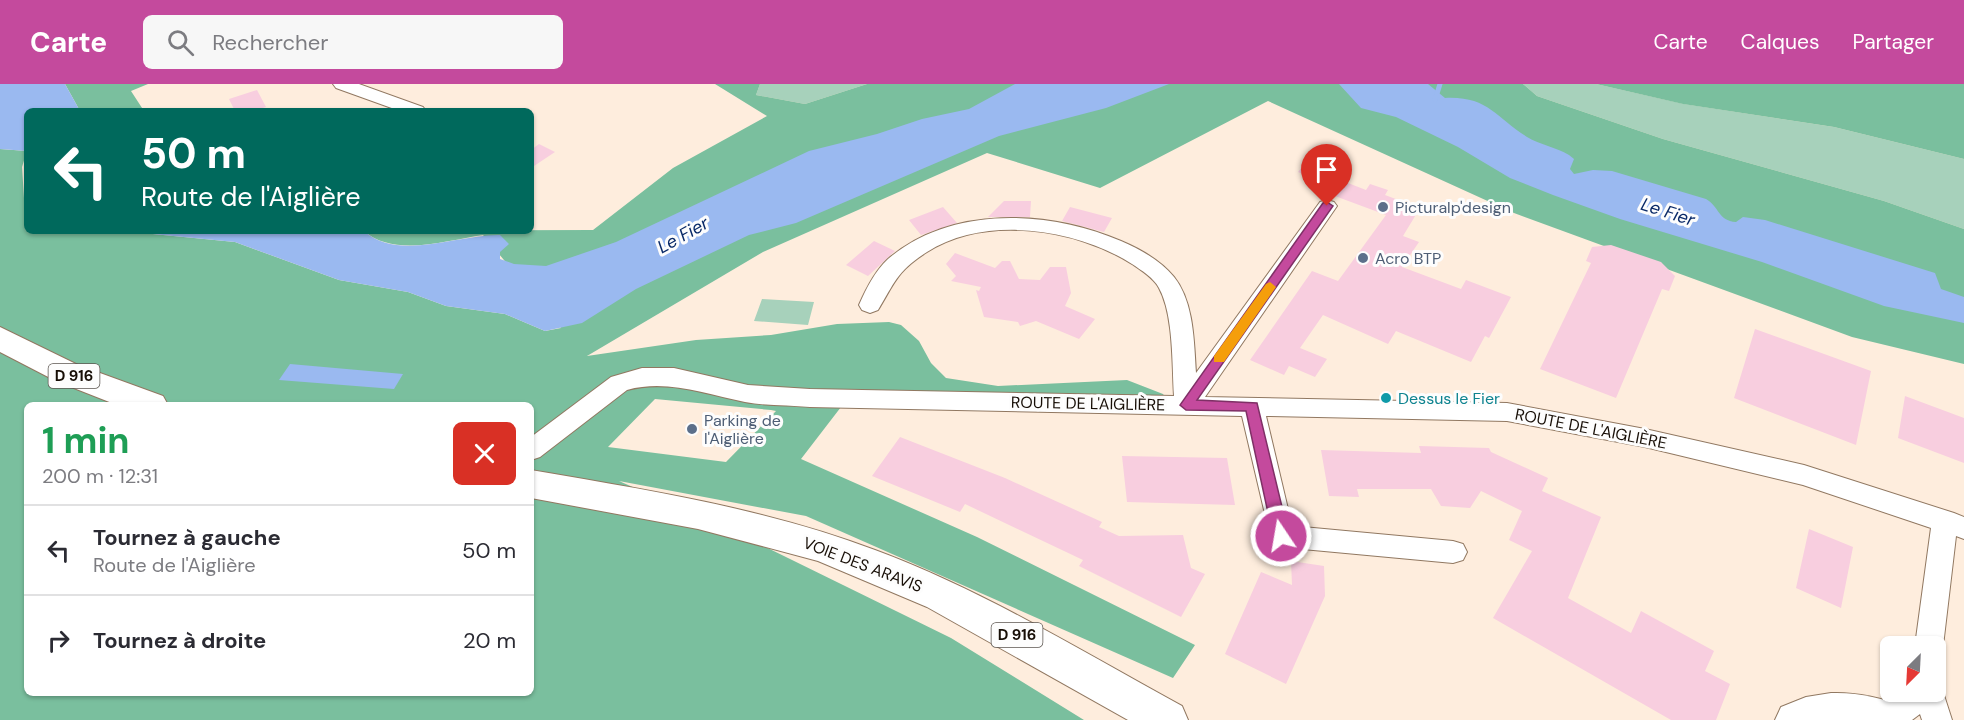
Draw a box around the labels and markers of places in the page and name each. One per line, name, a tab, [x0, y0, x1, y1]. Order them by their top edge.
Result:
pin	[1301, 144, 1352, 206]
place label: Picturalp'design	[1395, 197, 1511, 218]
marker: Picturalp'design	[1376, 200, 1390, 214]
place label: Acro BTP	[1375, 248, 1441, 269]
marker: Acro BTP	[1356, 251, 1370, 265]
place label: Dessus le Fier	[1398, 388, 1500, 409]
marker: Dessus le Fier	[1379, 391, 1393, 405]
place label: Parking de l'Aiglière	[704, 410, 781, 449]
marker: Parking de l'Aiglière	[685, 422, 699, 436]

